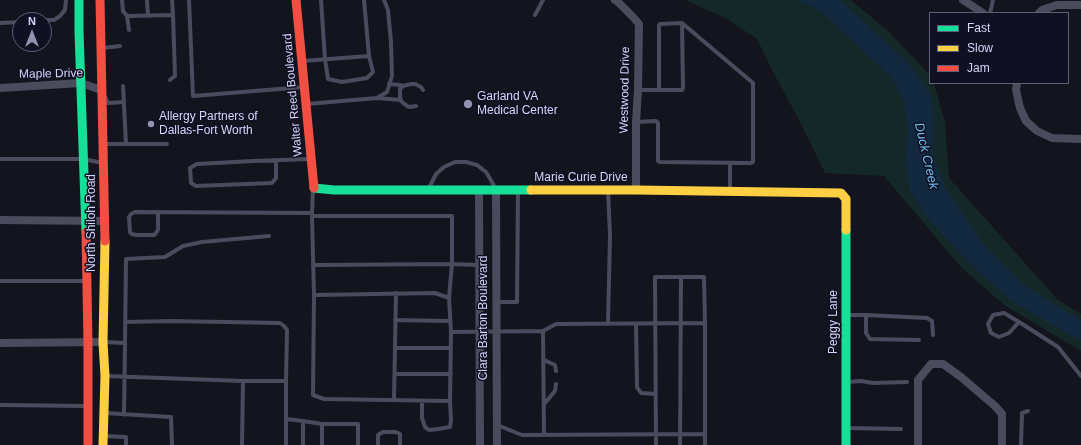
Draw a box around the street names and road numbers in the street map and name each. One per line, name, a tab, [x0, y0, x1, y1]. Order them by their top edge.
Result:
street label: Walter Reed Boulevard	[280, 33, 306, 157]
street label: Westwood Drive	[617, 46, 633, 134]
street label: Maple Drive	[19, 66, 83, 82]
street label: Marie Curie Drive	[534, 171, 628, 185]
street label: North Shiloh Road	[85, 174, 99, 272]
street label: Clara Barton Boulevard	[477, 256, 491, 380]
street label: Peggy Lane	[827, 290, 841, 354]

